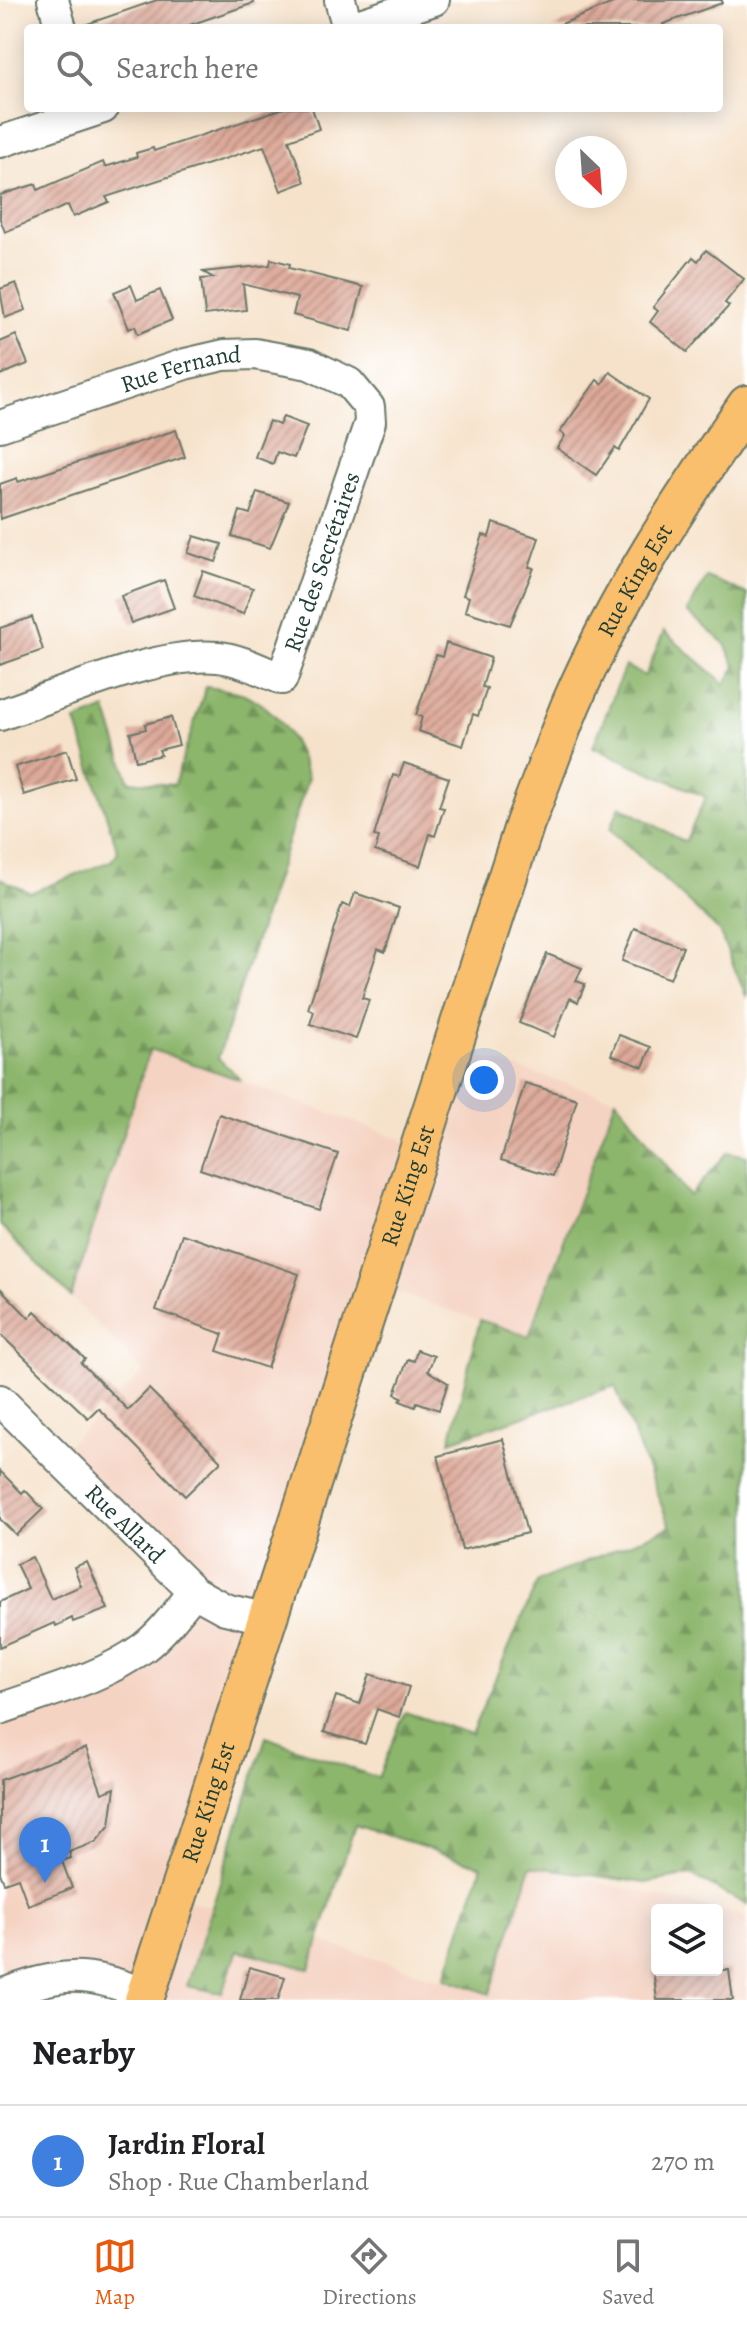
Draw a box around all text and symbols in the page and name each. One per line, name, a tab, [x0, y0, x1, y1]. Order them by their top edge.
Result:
search box	[24, 24, 723, 112]
icon: search	[52, 46, 96, 90]
text: Search here	[116, 48, 259, 88]
north arrow	[555, 136, 627, 208]
street label: Rue Fernand	[116, 338, 242, 401]
street label: Rue des Secrétaires	[276, 468, 368, 656]
street label: Rue King Est	[589, 517, 680, 642]
your location	[464, 1060, 504, 1100]
street label: Rue King Est	[373, 1121, 442, 1250]
street label: Rue Allard	[78, 1477, 172, 1571]
street label: Rue King Est	[173, 1737, 243, 1867]
pin: 1	[19, 1817, 71, 1883]
map controls	[651, 1904, 723, 1976]
button: layers	[651, 1904, 723, 1976]
text: Nearby	[32, 2029, 135, 2076]
text: Jardin Floral	[108, 2124, 265, 2164]
text: 1	[53, 2144, 63, 2179]
text: 270 m	[651, 2144, 715, 2179]
text: Shop · Rue Chamberland	[108, 2164, 369, 2199]
tab: Map	[93, 2234, 137, 2312]
tab: Directions	[322, 2234, 417, 2312]
tab: Saved	[602, 2234, 654, 2312]

